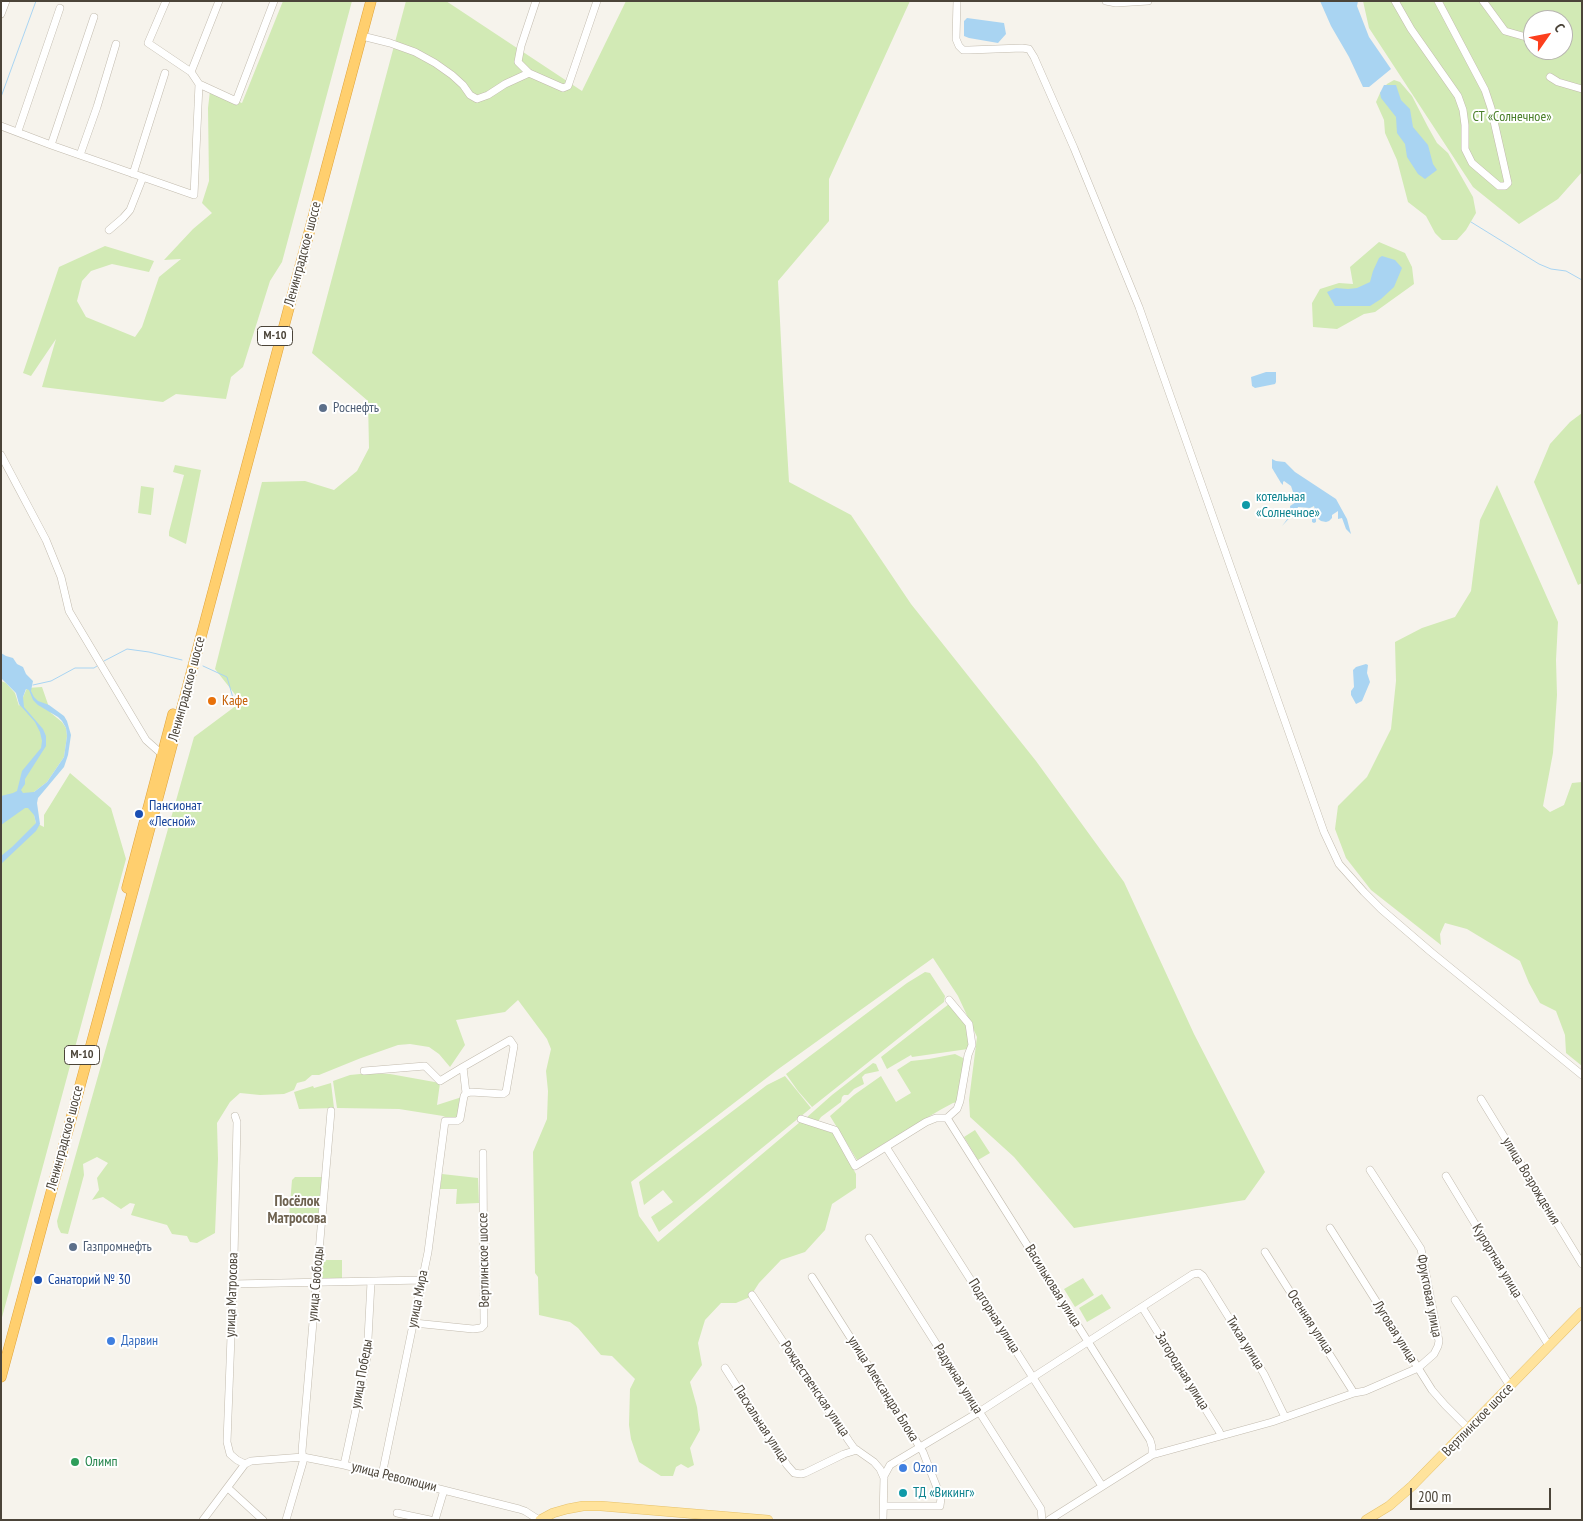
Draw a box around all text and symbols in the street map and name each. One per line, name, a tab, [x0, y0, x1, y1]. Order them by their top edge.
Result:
north arrow	[1523, 10, 1573, 60]
text: С	[1550, 20, 1569, 35]
park label: СТ «Солнечное»	[1472, 109, 1552, 125]
street label: Ленинградское шоссе	[281, 200, 325, 308]
road number: М-10	[258, 326, 292, 346]
place label: Роснефть	[333, 400, 379, 416]
marker: Роснефть	[317, 402, 329, 414]
place label: котельная «Солнечное»	[1256, 489, 1320, 522]
marker: котельная «Солнечное»	[1240, 499, 1252, 511]
street label: Ленинградское шоссе	[165, 635, 209, 743]
place label: Кафе	[222, 693, 248, 709]
marker: Кафе	[206, 695, 218, 707]
place label: Пансионат «Лесной»	[149, 798, 201, 830]
marker: Пансионат «Лесной»	[133, 808, 145, 820]
road number: М-10	[64, 1046, 100, 1064]
street label: Ленинградское шоссе	[43, 1084, 87, 1192]
street label: улица Возрождения	[1498, 1134, 1564, 1228]
district label: Посёлок Матросова	[268, 1193, 326, 1228]
street label: Вертлинское шоссе	[475, 1212, 493, 1308]
street label: Курортная улица	[1468, 1221, 1526, 1301]
place label: Газпромнефть	[83, 1239, 152, 1255]
marker: Газпромнефть	[67, 1241, 79, 1253]
street label: Васильковая улица	[1021, 1242, 1085, 1330]
street label: улица Свободы	[304, 1246, 328, 1322]
street label: улица Матросова	[222, 1252, 242, 1338]
street label: Фруктовая улица	[1413, 1253, 1445, 1339]
street label: улица Мира	[404, 1269, 432, 1329]
place label: Санаторий № 30	[48, 1272, 131, 1288]
marker: Санаторий № 30	[32, 1274, 44, 1286]
street label: Подгорная улица	[965, 1276, 1023, 1356]
street label: Осенняя улица	[1283, 1287, 1337, 1357]
street label: Луговая улица	[1369, 1298, 1421, 1366]
street label: Тихая улица	[1222, 1313, 1268, 1373]
street label: Загородная улица	[1151, 1329, 1213, 1413]
place label: Дарвин	[121, 1333, 158, 1349]
street label: улица Александра Блока	[844, 1333, 922, 1445]
marker: Дарвин	[105, 1335, 117, 1347]
street label: улица Победы	[348, 1338, 376, 1410]
street label: Рождественская улица	[777, 1338, 853, 1440]
street label: Радужная улица	[930, 1341, 986, 1417]
street label: Вертлинское шоссе	[1439, 1380, 1517, 1460]
street label: Пасхальная улица	[730, 1382, 792, 1466]
place label: Олимп	[85, 1454, 118, 1470]
marker: Олимп	[69, 1456, 81, 1468]
street label: улица Революции	[350, 1458, 438, 1496]
place label: Ozon	[913, 1460, 938, 1476]
marker: Ozon	[897, 1462, 909, 1474]
scale bar	[1413, 1478, 1554, 1510]
place label: ТД «Викинг»	[913, 1485, 975, 1501]
marker: ТД «Викинг»	[897, 1487, 909, 1499]
text: 200 m	[1418, 1487, 1451, 1506]

